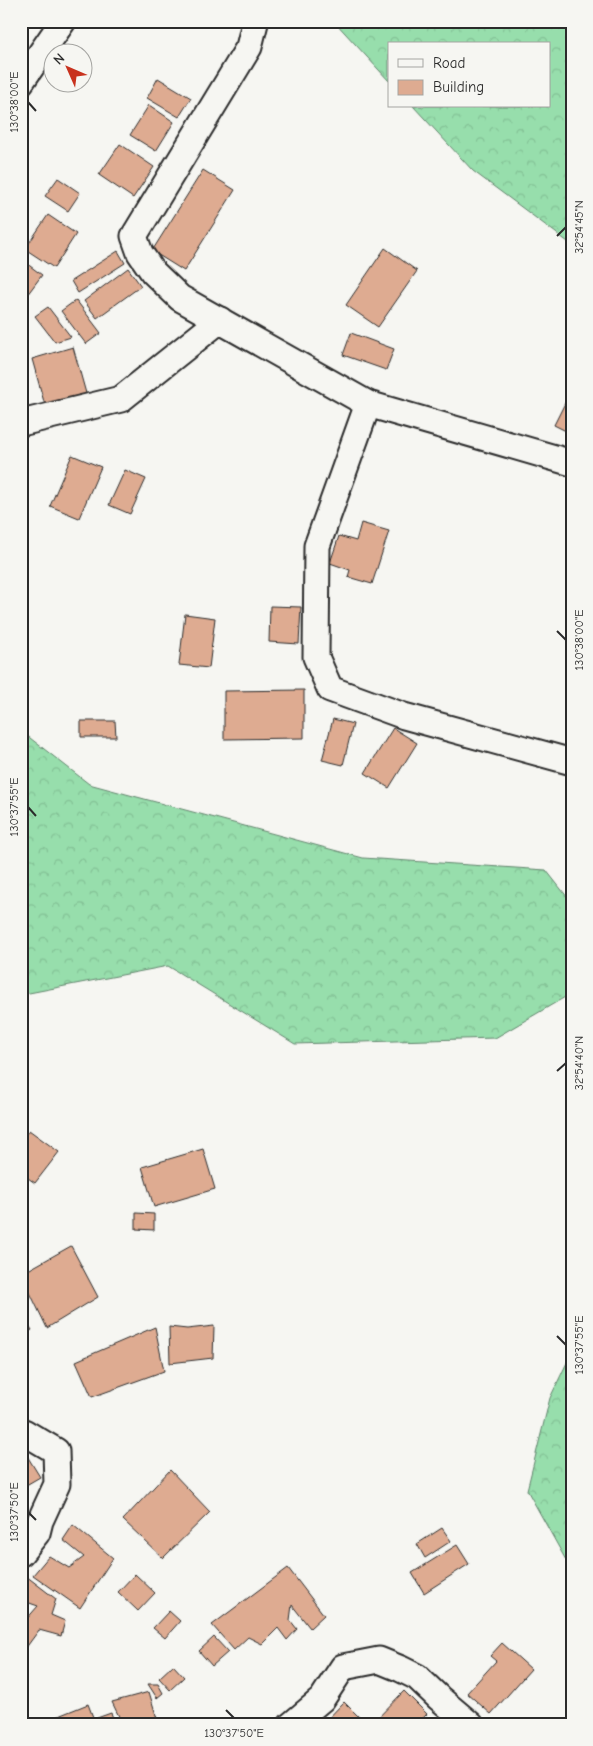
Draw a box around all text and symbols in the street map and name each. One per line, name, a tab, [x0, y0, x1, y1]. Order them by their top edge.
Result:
north arrow	[42, 42, 92, 92]
legend	[388, 42, 550, 108]
text: N	[50, 50, 68, 68]
text: Road	[433, 54, 465, 72]
text: 130°38'00"E	[7, 72, 21, 132]
text: Building	[433, 78, 484, 96]
text: 32°54'45"N	[572, 200, 586, 254]
text: 130°38'00"E	[572, 610, 586, 670]
text: 130°37'55"E	[7, 778, 21, 836]
text: 32°54'40"N	[572, 1036, 586, 1090]
text: 130°37'55"E	[572, 1316, 586, 1374]
text: 130°37'50"E	[7, 1482, 21, 1542]
text: 130°37'50"E	[204, 1726, 264, 1740]

